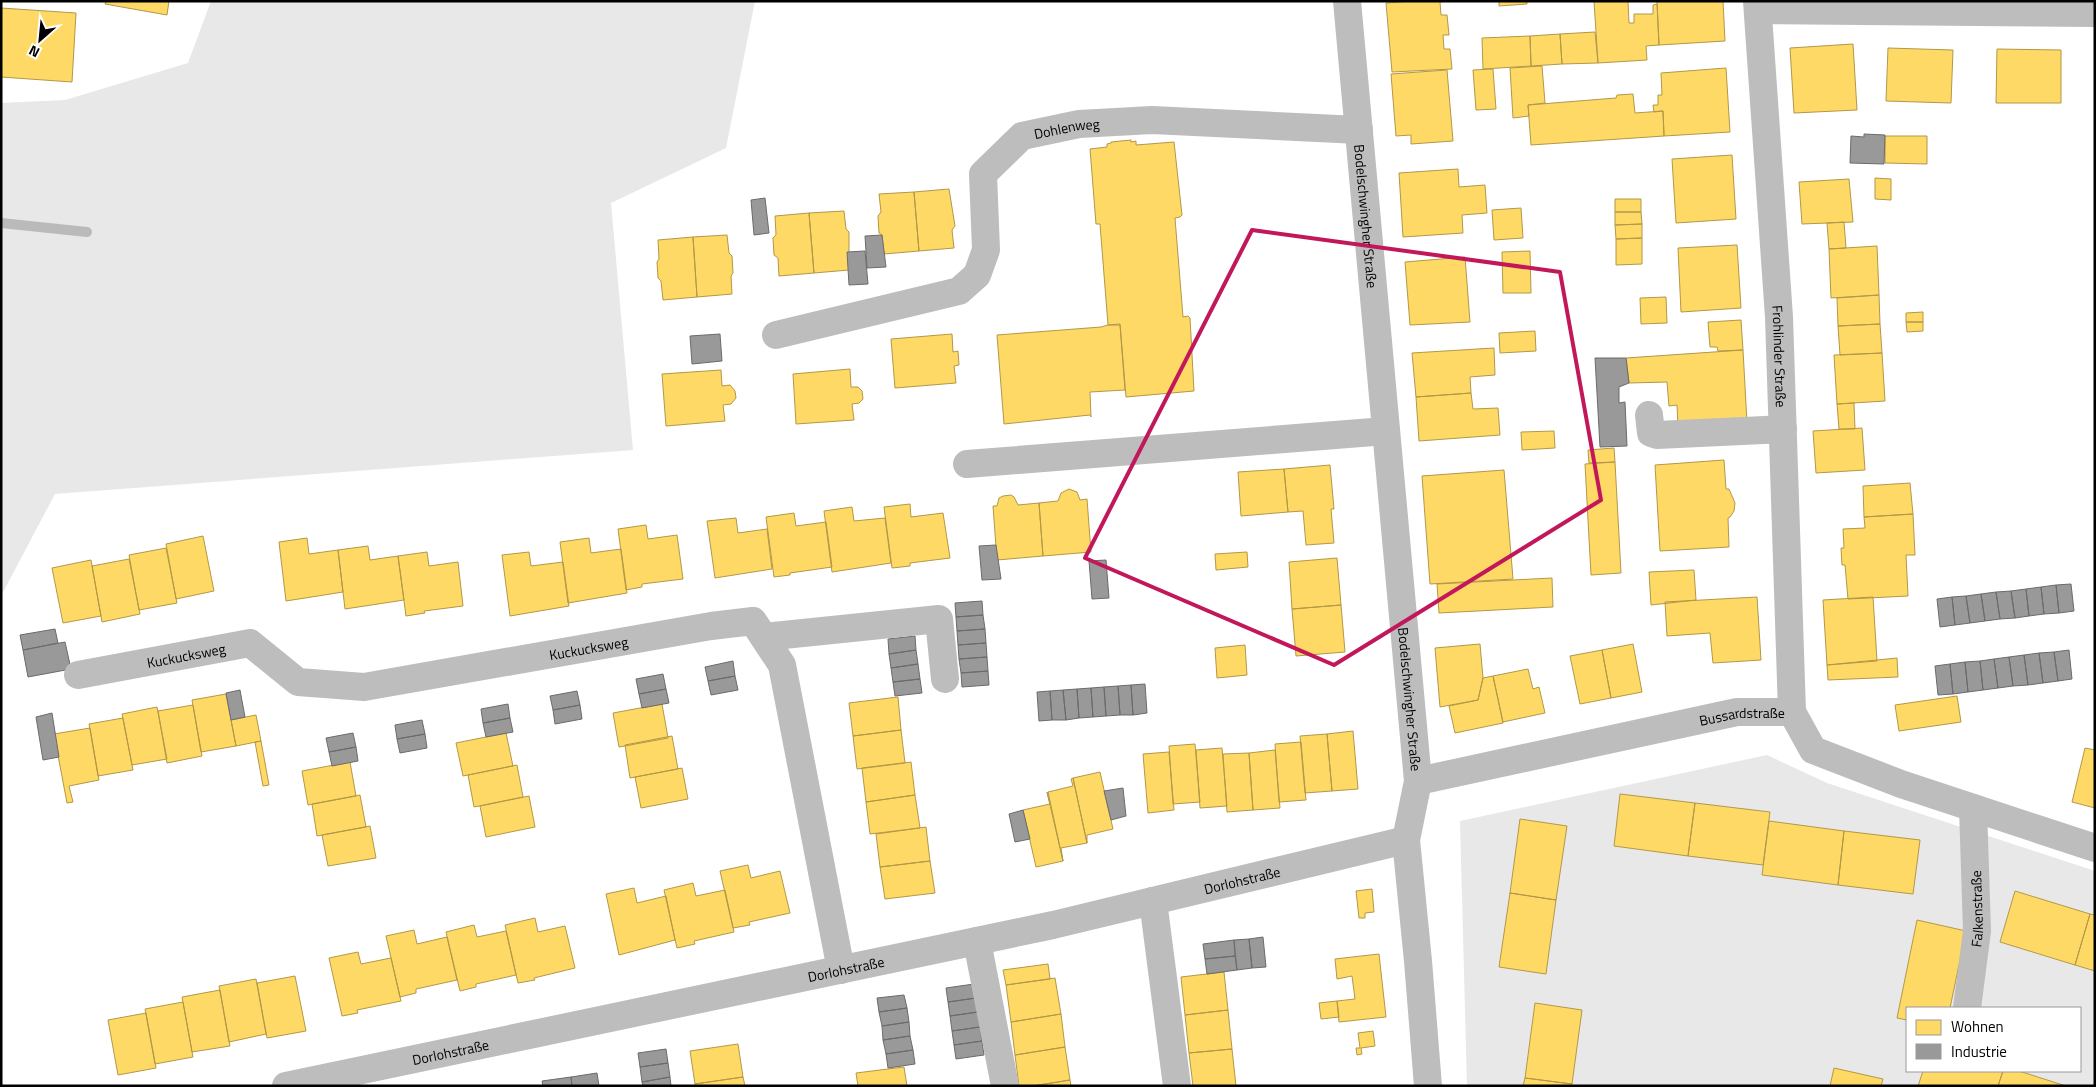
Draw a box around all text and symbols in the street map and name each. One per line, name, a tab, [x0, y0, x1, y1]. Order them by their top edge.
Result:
north arrow	[15, 15, 65, 65]
text: N	[25, 40, 43, 64]
street label: Dohlenweg	[1032, 112, 1100, 144]
street label: Bodelschwingher Straße	[1350, 143, 1384, 289]
street label: Frohlinder Straße	[1768, 304, 1792, 408]
street label: Bodelschwingher Straße	[1394, 626, 1428, 772]
street label: Kuckucksweg	[548, 630, 630, 665]
street label: Kuckucksweg	[145, 637, 227, 672]
street label: Bussardstraße	[1697, 701, 1785, 730]
street label: Dorlohstraße	[1202, 860, 1282, 899]
street label: Falkenstraße	[1965, 870, 1988, 948]
street label: Dorlohstraße	[806, 950, 886, 987]
legend	[1906, 1007, 2081, 1072]
text: Wohnen	[1951, 1015, 2004, 1038]
street label: Dorlohstraße	[410, 1033, 491, 1070]
text: Industrie	[1951, 1040, 2007, 1063]

